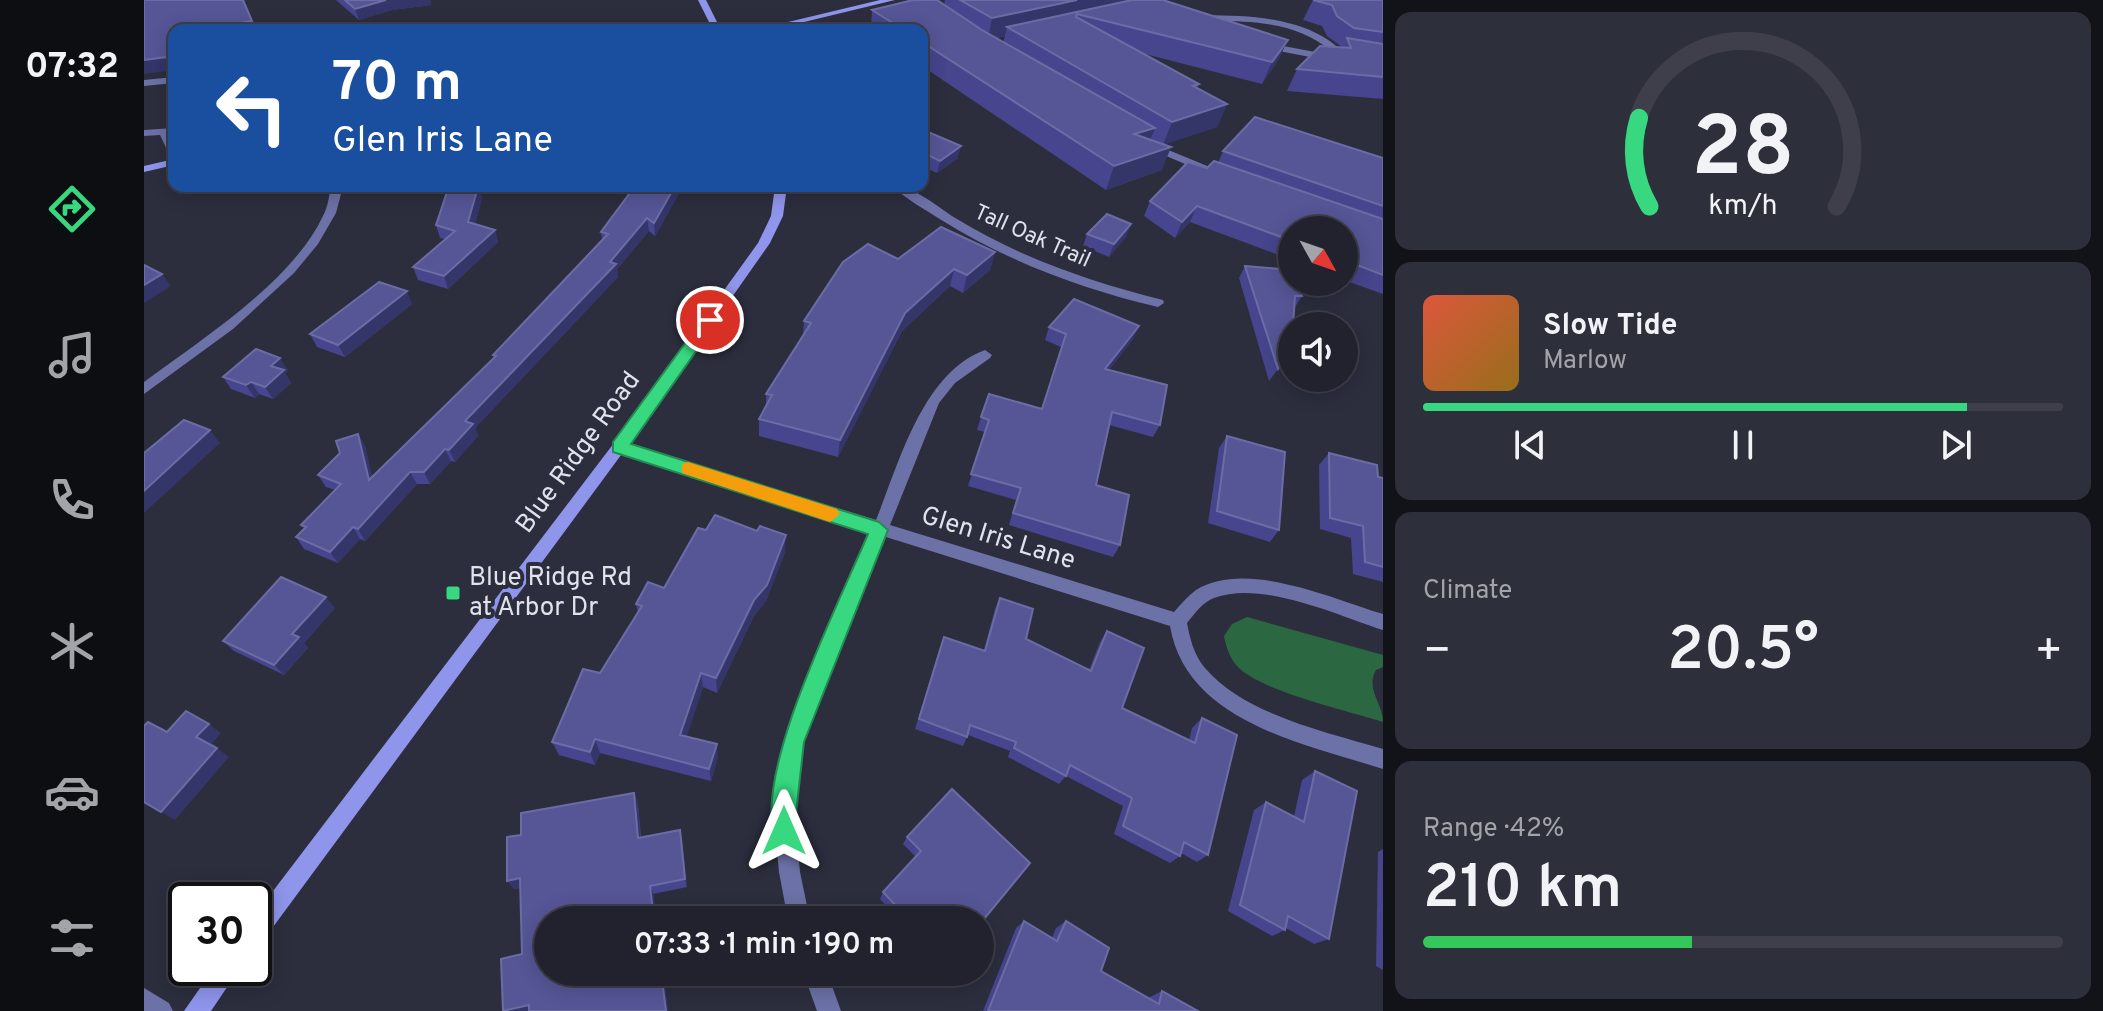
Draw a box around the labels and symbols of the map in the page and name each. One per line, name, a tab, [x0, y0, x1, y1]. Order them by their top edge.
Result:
street label: Tall Oak Trail	[969, 199, 1095, 275]
north arrow	[1278, 216, 1358, 296]
pin	[676, 286, 744, 354]
street label: Blue Ridge Road	[509, 366, 649, 540]
street label: Glen Iris Lane	[917, 500, 1079, 578]
place label: Blue Ridge Rd at Arbor Dr	[469, 562, 632, 625]
marker: Blue Ridge Rd at Arbor Dr	[444, 584, 462, 602]
position arrow	[742, 789, 826, 873]
speed limit sign: 30	[168, 882, 272, 986]

